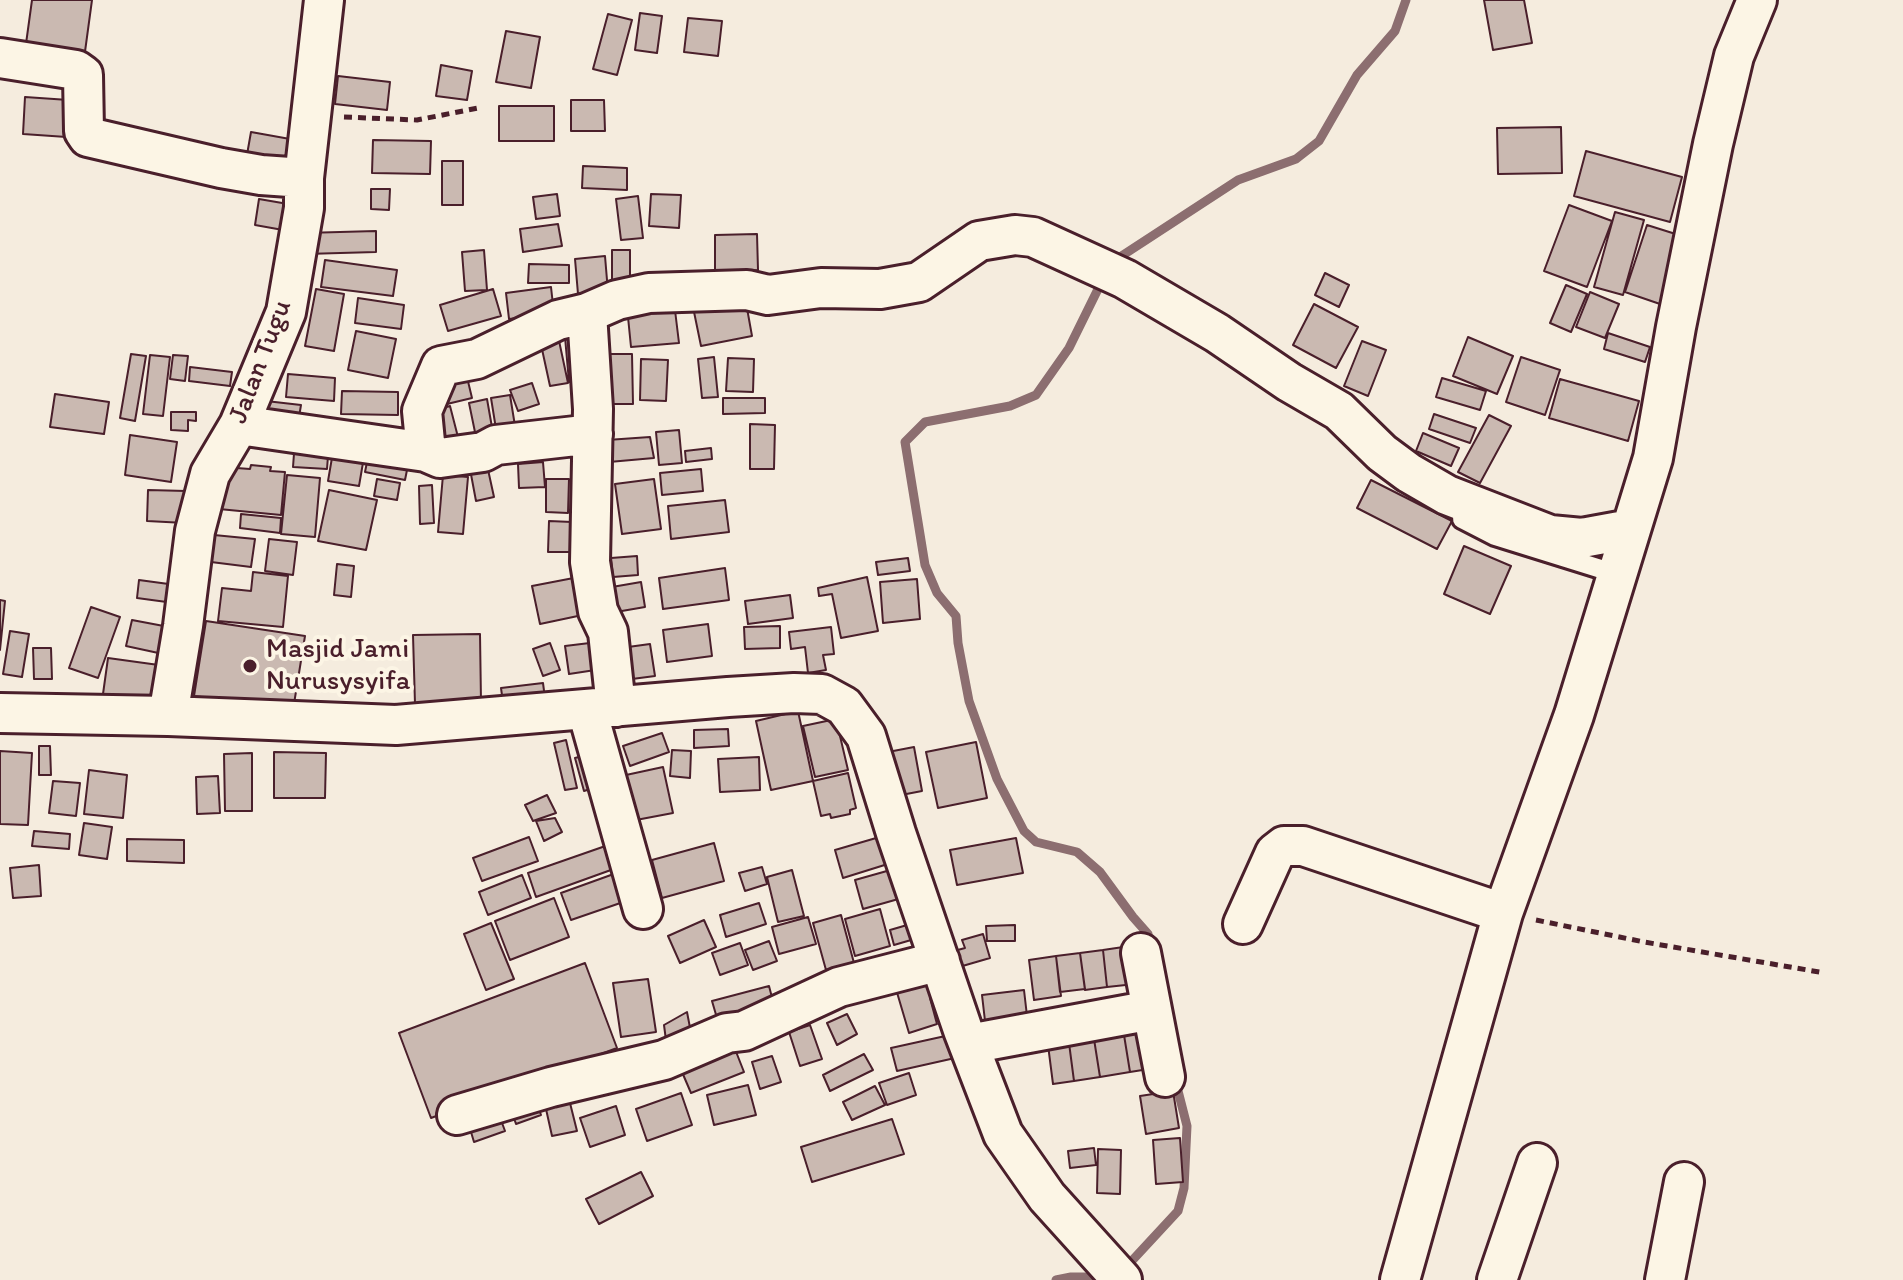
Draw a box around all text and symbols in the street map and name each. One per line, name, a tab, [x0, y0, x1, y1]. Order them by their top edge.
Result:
street label: Jalan Tugu	[222, 296, 300, 428]
place label: Masjid Jami Nurusysyifa	[266, 633, 410, 699]
marker: Masjid Jami Nurusysyifa	[241, 657, 259, 675]

